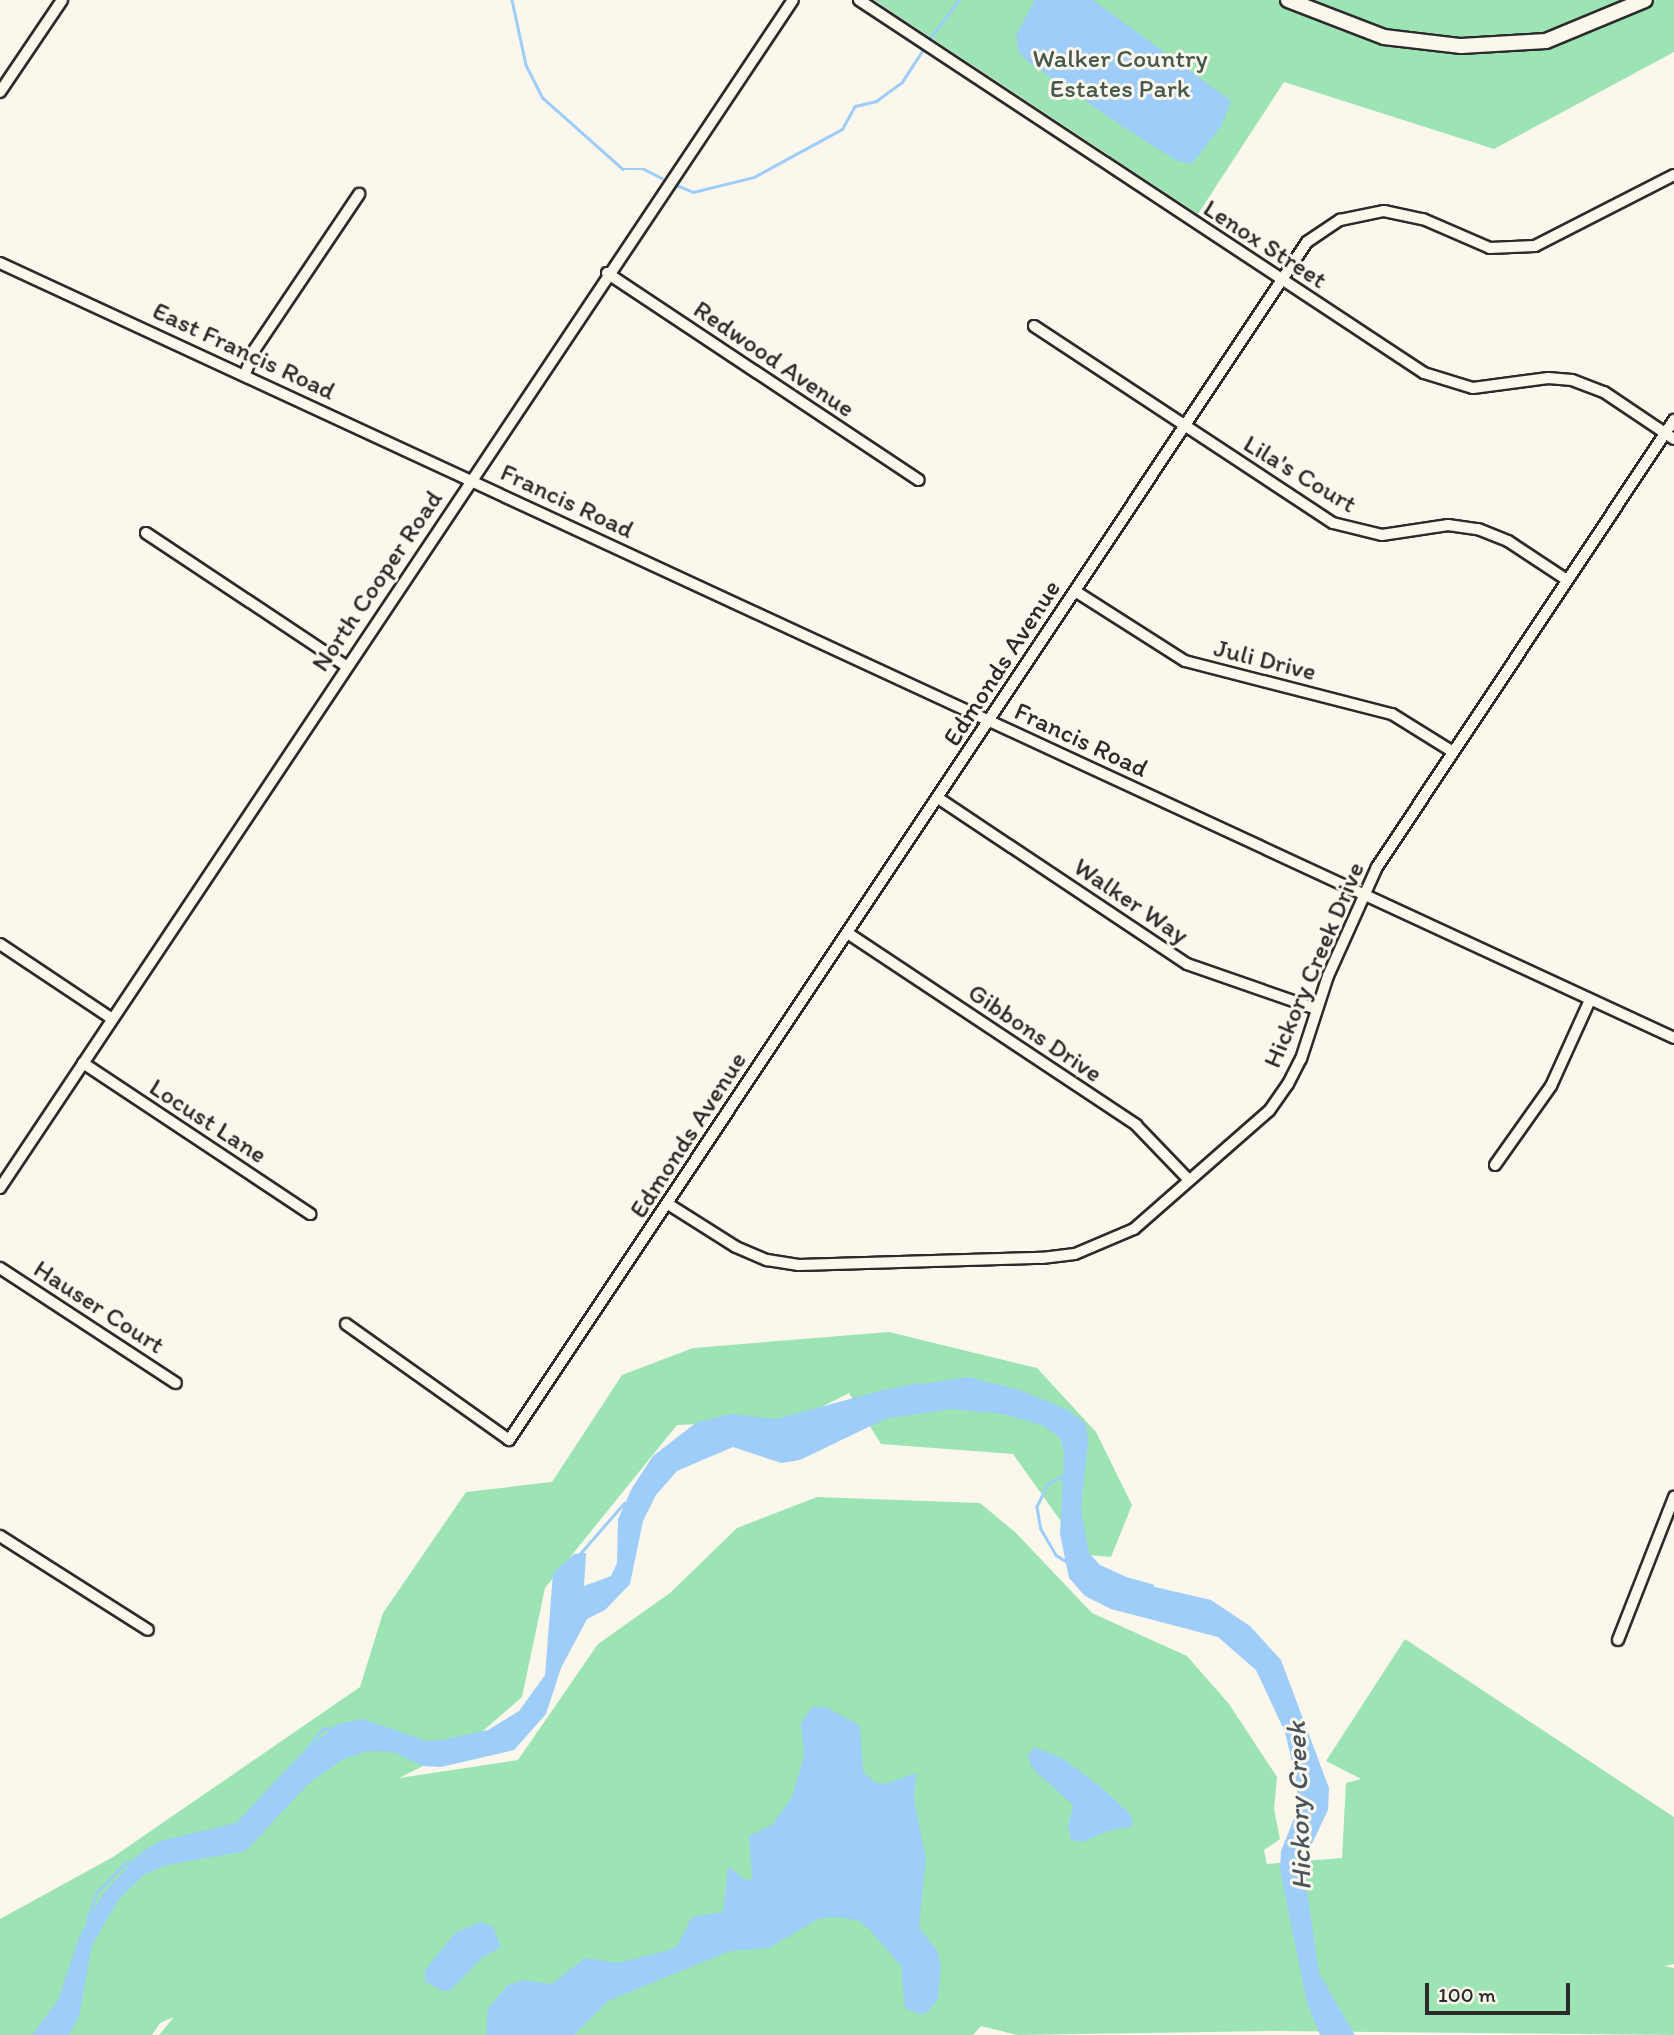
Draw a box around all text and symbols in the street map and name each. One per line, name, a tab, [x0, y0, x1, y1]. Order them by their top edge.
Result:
park label: Walker Country Estates Park	[1032, 43, 1208, 104]
street label: Lenox Street	[1198, 193, 1332, 295]
street label: Redwood Avenue	[687, 294, 861, 424]
street label: East Francis Road	[148, 295, 340, 407]
street label: Lila's Court	[1238, 428, 1362, 520]
street label: Francis Road	[496, 457, 638, 545]
street label: North Cooper Road	[305, 484, 449, 678]
street label: Edmonds Avenue	[937, 575, 1067, 751]
street label: Juli Drive	[1210, 632, 1320, 688]
street label: Francis Road	[1010, 696, 1152, 784]
street label: Walker Way	[1068, 852, 1194, 950]
street label: Hickory Creek Drive	[1256, 857, 1372, 1073]
street label: Gibbons Drive	[962, 977, 1108, 1089]
street label: Edmonds Avenue	[623, 1047, 753, 1223]
street label: Locust Lane	[143, 1071, 273, 1171]
street label: Hauser Court	[28, 1253, 170, 1361]
water label: Hickory Creek	[1278, 1721, 1318, 1891]
scale bar	[1429, 1968, 1574, 2012]
text: 100 m	[1438, 1982, 1496, 2007]

